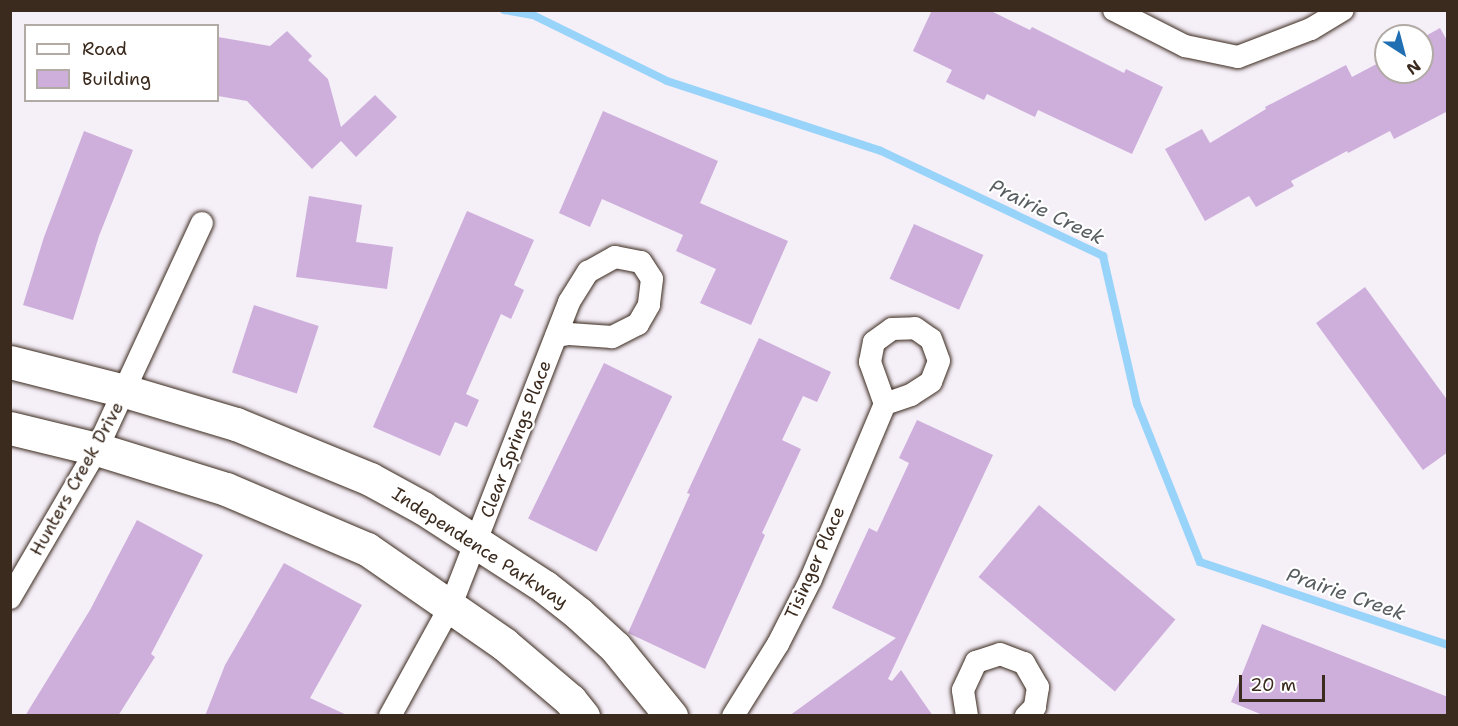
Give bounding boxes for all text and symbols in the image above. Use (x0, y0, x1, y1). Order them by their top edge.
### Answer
legend (24, 24, 219, 102)
north arrow (1374, 24, 1434, 84)
text: Road (82, 37, 127, 61)
text: N (1402, 55, 1425, 80)
text: Building (82, 67, 151, 91)
water label: Prairie Creek (986, 174, 1108, 250)
street label: Clear Springs Place (476, 357, 556, 521)
street label: Hunters Creek Drive (26, 398, 128, 560)
street label: Independence Parkway (388, 483, 572, 613)
street label: Tisinger Place (781, 503, 849, 623)
water label: Prairie Creek (1283, 562, 1409, 626)
scale bar (1242, 663, 1328, 701)
text: 20 m (1250, 673, 1296, 697)

